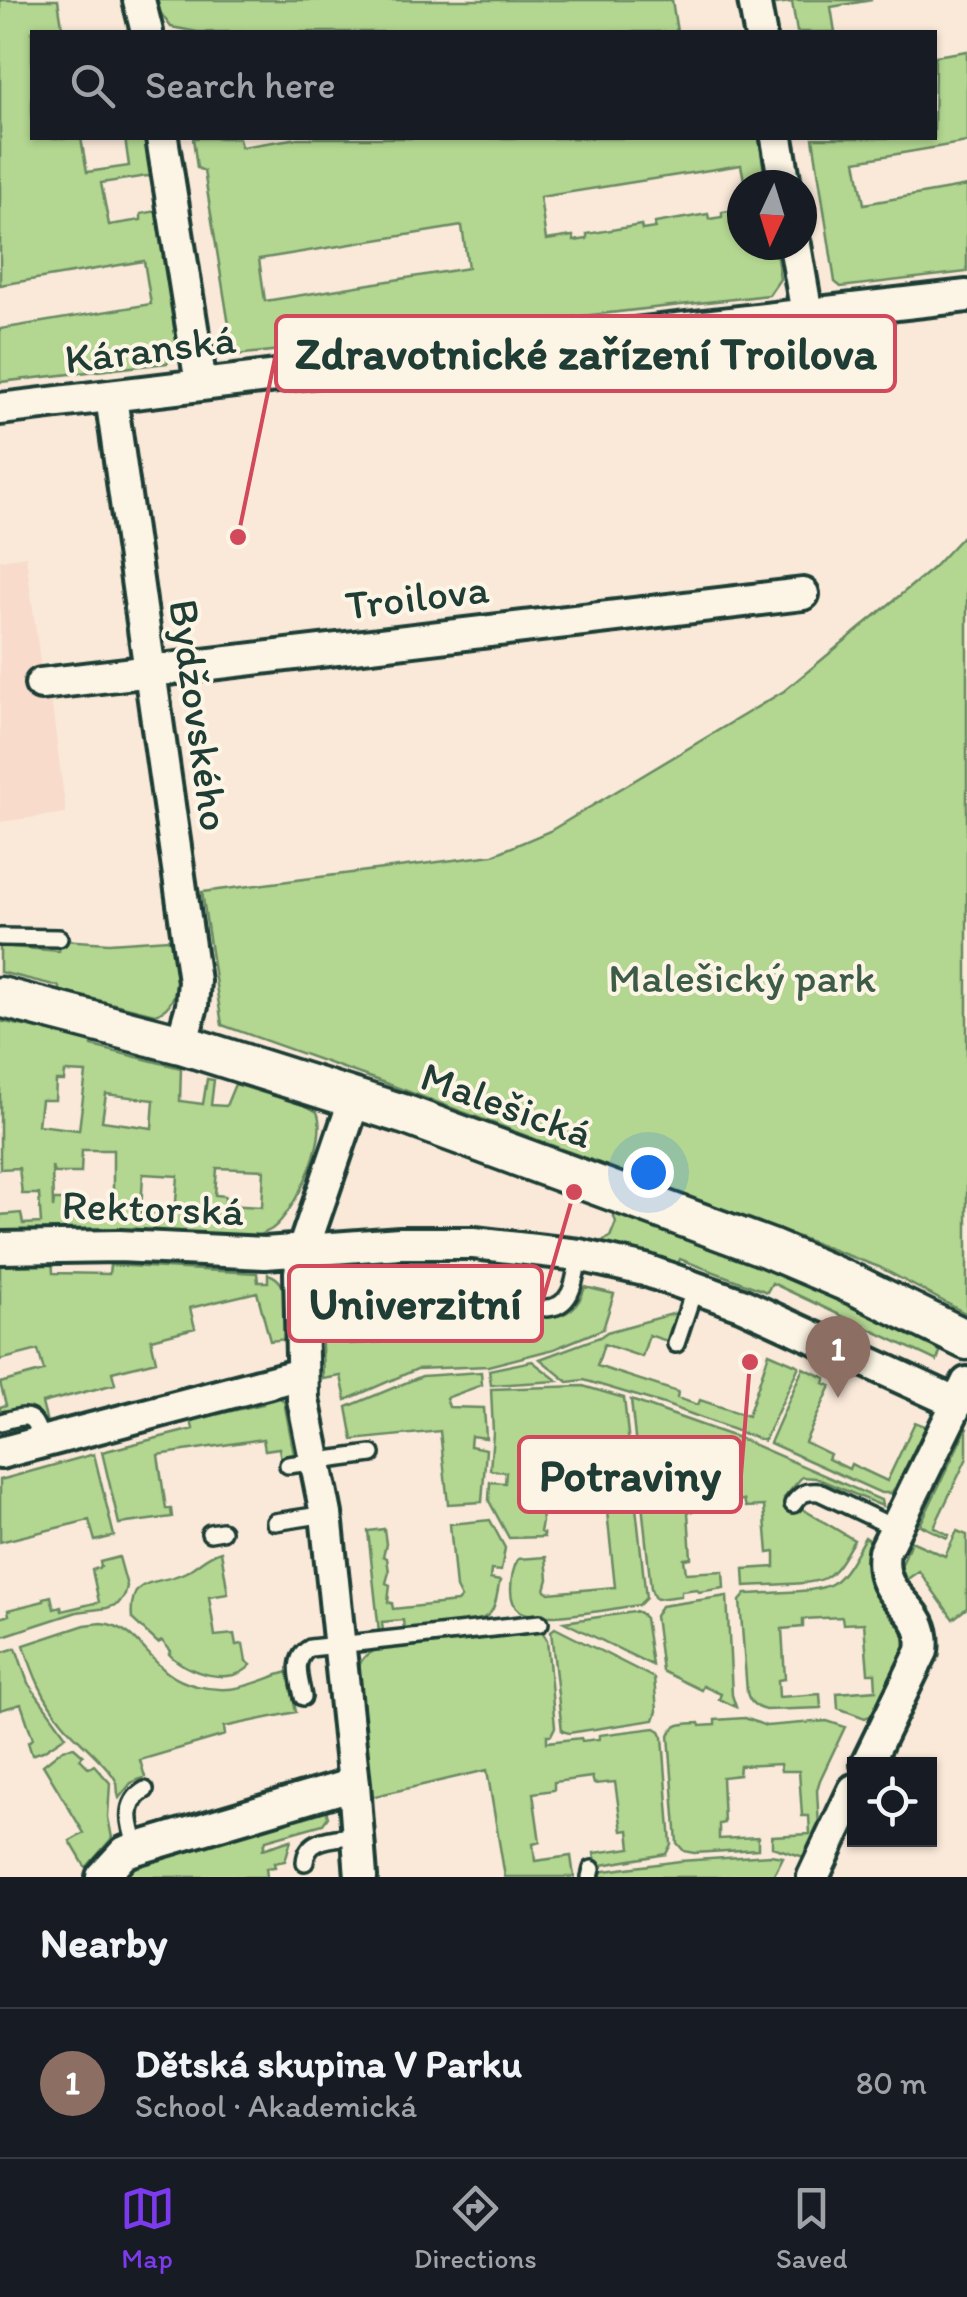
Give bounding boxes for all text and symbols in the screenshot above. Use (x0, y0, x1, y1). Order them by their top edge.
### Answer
search box (30, 30, 937, 140)
icon: search (65, 58, 120, 113)
text: Search here (145, 62, 336, 108)
north arrow (727, 170, 817, 260)
street label: Káranská (62, 313, 239, 384)
callout: Zdravotnické zařízení Troilova (276, 316, 895, 391)
text: Zdravotnické zařízení Troilova (295, 326, 878, 380)
street label: Troilova (342, 562, 492, 631)
street label: Bydžovského (158, 596, 241, 834)
park label: Malešický park (608, 952, 876, 1003)
street label: Malešická (414, 1050, 600, 1159)
your location (623, 1147, 674, 1198)
street label: Rektorská (61, 1179, 245, 1236)
callout: Univerzitní (289, 1266, 542, 1341)
text: Univerzitní (308, 1276, 522, 1330)
pin: 1 (806, 1316, 870, 1398)
callout: Potraviny (519, 1437, 741, 1512)
text: Potraviny (539, 1448, 722, 1502)
map controls (847, 1757, 937, 1847)
button: locate (847, 1757, 937, 1847)
text: Nearby (40, 1917, 167, 1968)
text: Dětská skupina V Parku (135, 2041, 522, 2087)
text: 1 (65, 2064, 80, 2102)
text: 80 m (856, 2064, 927, 2102)
text: School · Akademická (135, 2087, 417, 2125)
tab: Map (120, 2181, 175, 2275)
tab: Directions (414, 2181, 537, 2275)
tab: Saved (776, 2181, 847, 2275)

